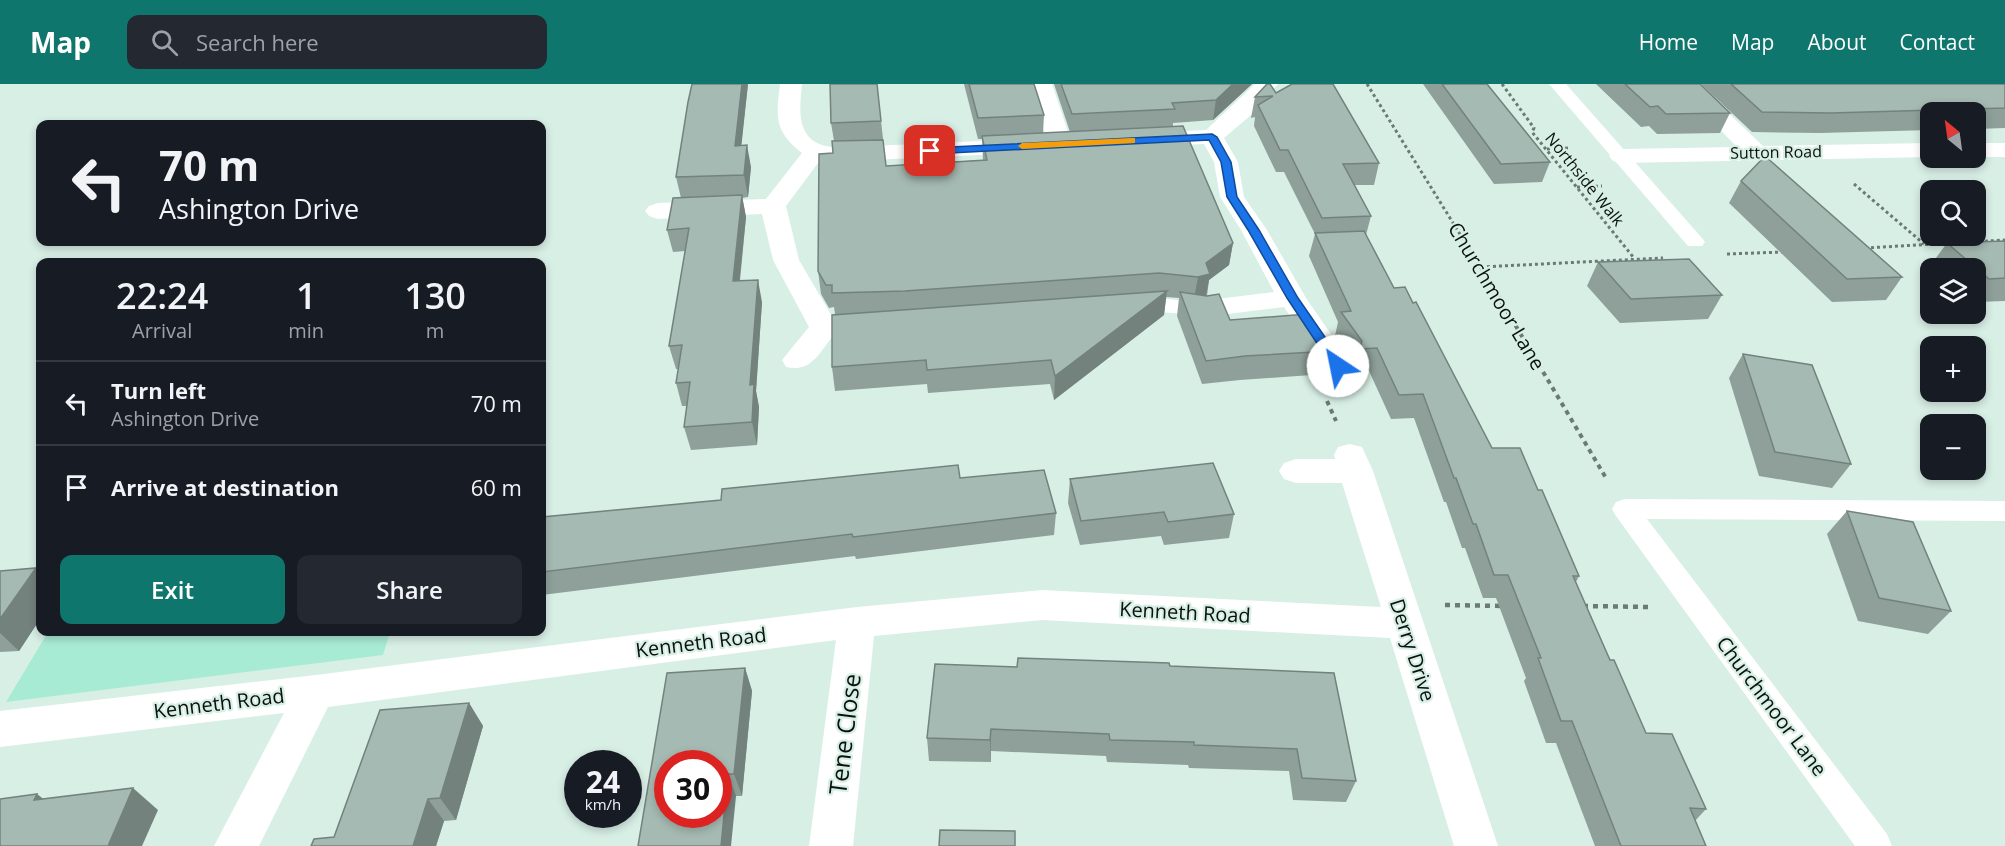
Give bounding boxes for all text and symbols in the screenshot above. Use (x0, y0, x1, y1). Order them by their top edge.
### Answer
search box (127, 15, 547, 69)
text: Map (30, 23, 91, 61)
icon: search (148, 26, 181, 59)
text: Search here (196, 27, 319, 57)
text: Home (1639, 28, 1698, 56)
text: Map (1731, 28, 1774, 56)
text: About (1807, 28, 1867, 56)
text: Contact (1900, 28, 1975, 56)
north arrow (1920, 102, 1986, 168)
map controls (1920, 102, 1986, 480)
pin (904, 125, 955, 176)
street label: Northside Walk (1540, 128, 1630, 231)
icon: arrive (913, 134, 946, 167)
text: 70 m (159, 136, 259, 193)
street label: Sutton Road (1730, 140, 1822, 164)
icon: left (60, 144, 138, 222)
button: search (1920, 180, 1986, 246)
text: Ashington Drive (159, 190, 359, 227)
street label: Churchmoor Lane (1442, 217, 1552, 375)
button: layers (1920, 258, 1986, 324)
text: 22:24 (116, 271, 208, 320)
text: 1 (296, 271, 317, 320)
text: 130 (404, 271, 466, 320)
text: Arrival (132, 317, 192, 344)
text: min (288, 317, 324, 344)
text: m (426, 317, 444, 344)
position arrow (1306, 334, 1370, 398)
button: + (1920, 336, 1986, 402)
text: Turn left (111, 375, 206, 405)
icon: left (60, 387, 93, 420)
text: 70 m (471, 388, 522, 418)
text: Ashington Drive (111, 405, 259, 432)
button: − (1920, 414, 1986, 480)
icon: arrive (60, 471, 93, 504)
text: Arrive at destination (111, 472, 339, 502)
text: 60 m (471, 472, 522, 502)
button: Exit (60, 555, 285, 624)
button: Share (297, 555, 522, 624)
street label: Kenneth Road (1119, 595, 1251, 629)
street label: Derry Drive (1384, 595, 1442, 705)
street label: Kenneth Road (634, 621, 768, 663)
street label: Churchmoor Lane (1711, 631, 1833, 781)
street label: Tene Close (820, 672, 868, 796)
street label: Kenneth Road (152, 682, 286, 724)
speed limit sign: 30 (654, 750, 732, 828)
text: 24 (586, 761, 620, 802)
text: km/h (585, 794, 621, 814)

